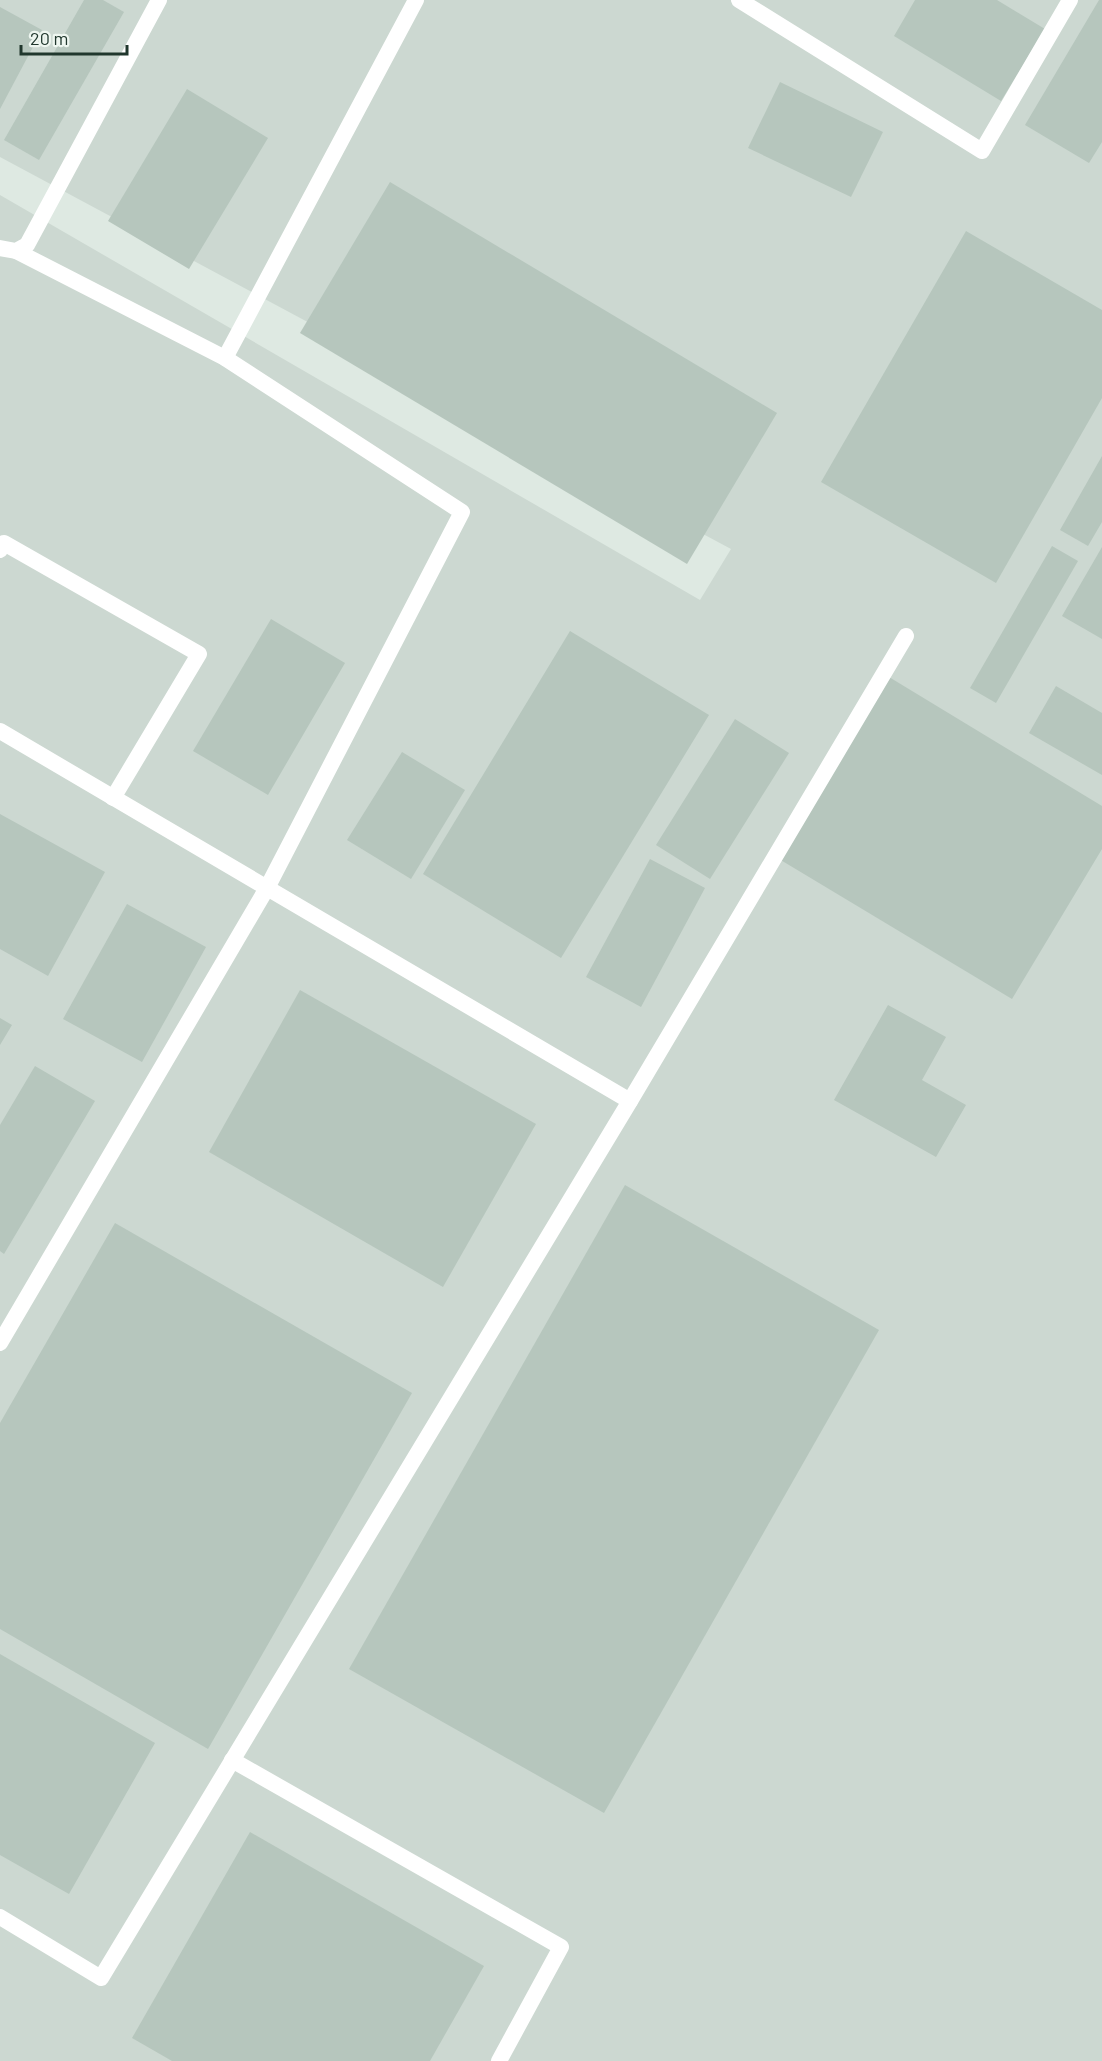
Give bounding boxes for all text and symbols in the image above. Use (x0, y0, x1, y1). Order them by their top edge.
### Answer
scale bar (21, 18, 128, 56)
text: 20 m (30, 27, 68, 49)

